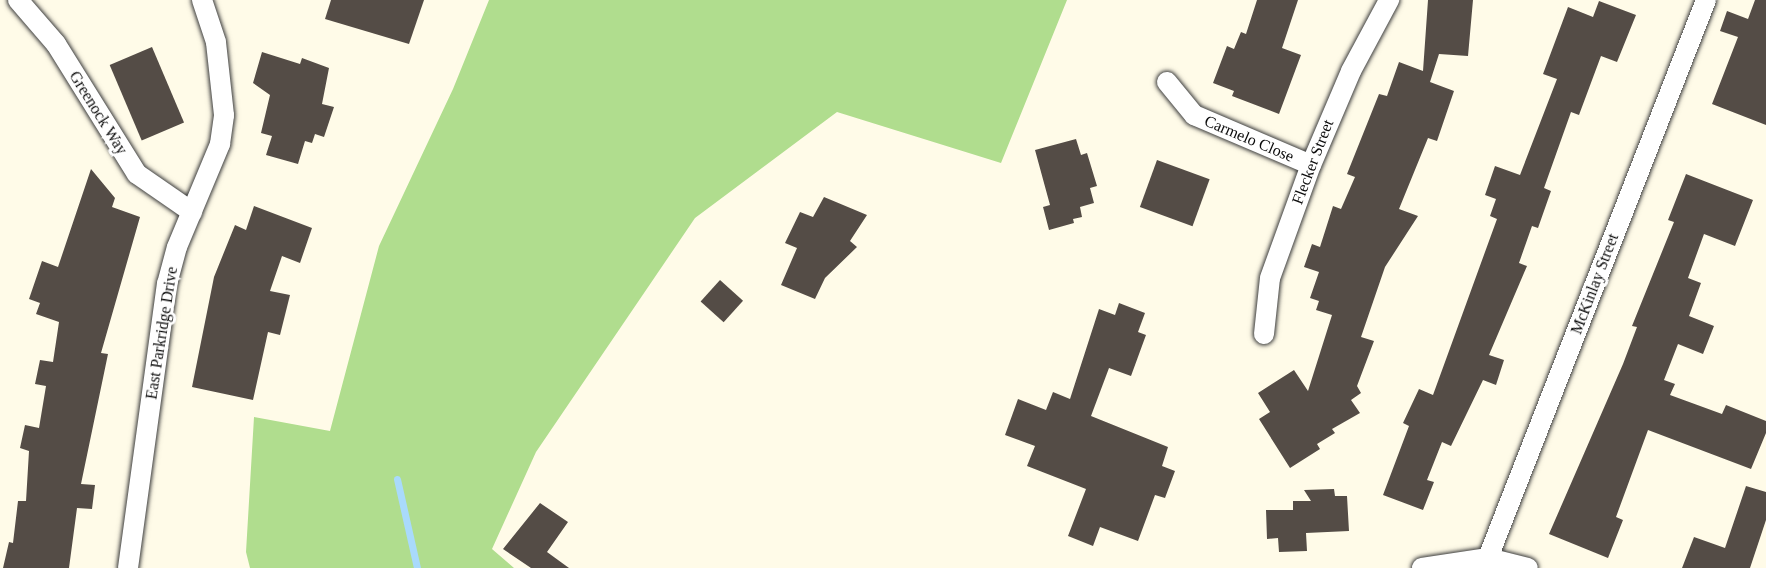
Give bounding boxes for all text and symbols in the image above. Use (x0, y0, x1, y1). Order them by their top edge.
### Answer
street label: Greenock Way (65, 68, 131, 158)
street label: Carmelo Close (1201, 111, 1297, 167)
street label: Flecker Street (1288, 117, 1338, 207)
street label: McKinlay Street (1567, 231, 1623, 337)
street label: East Parkridge Drive (142, 265, 182, 401)

